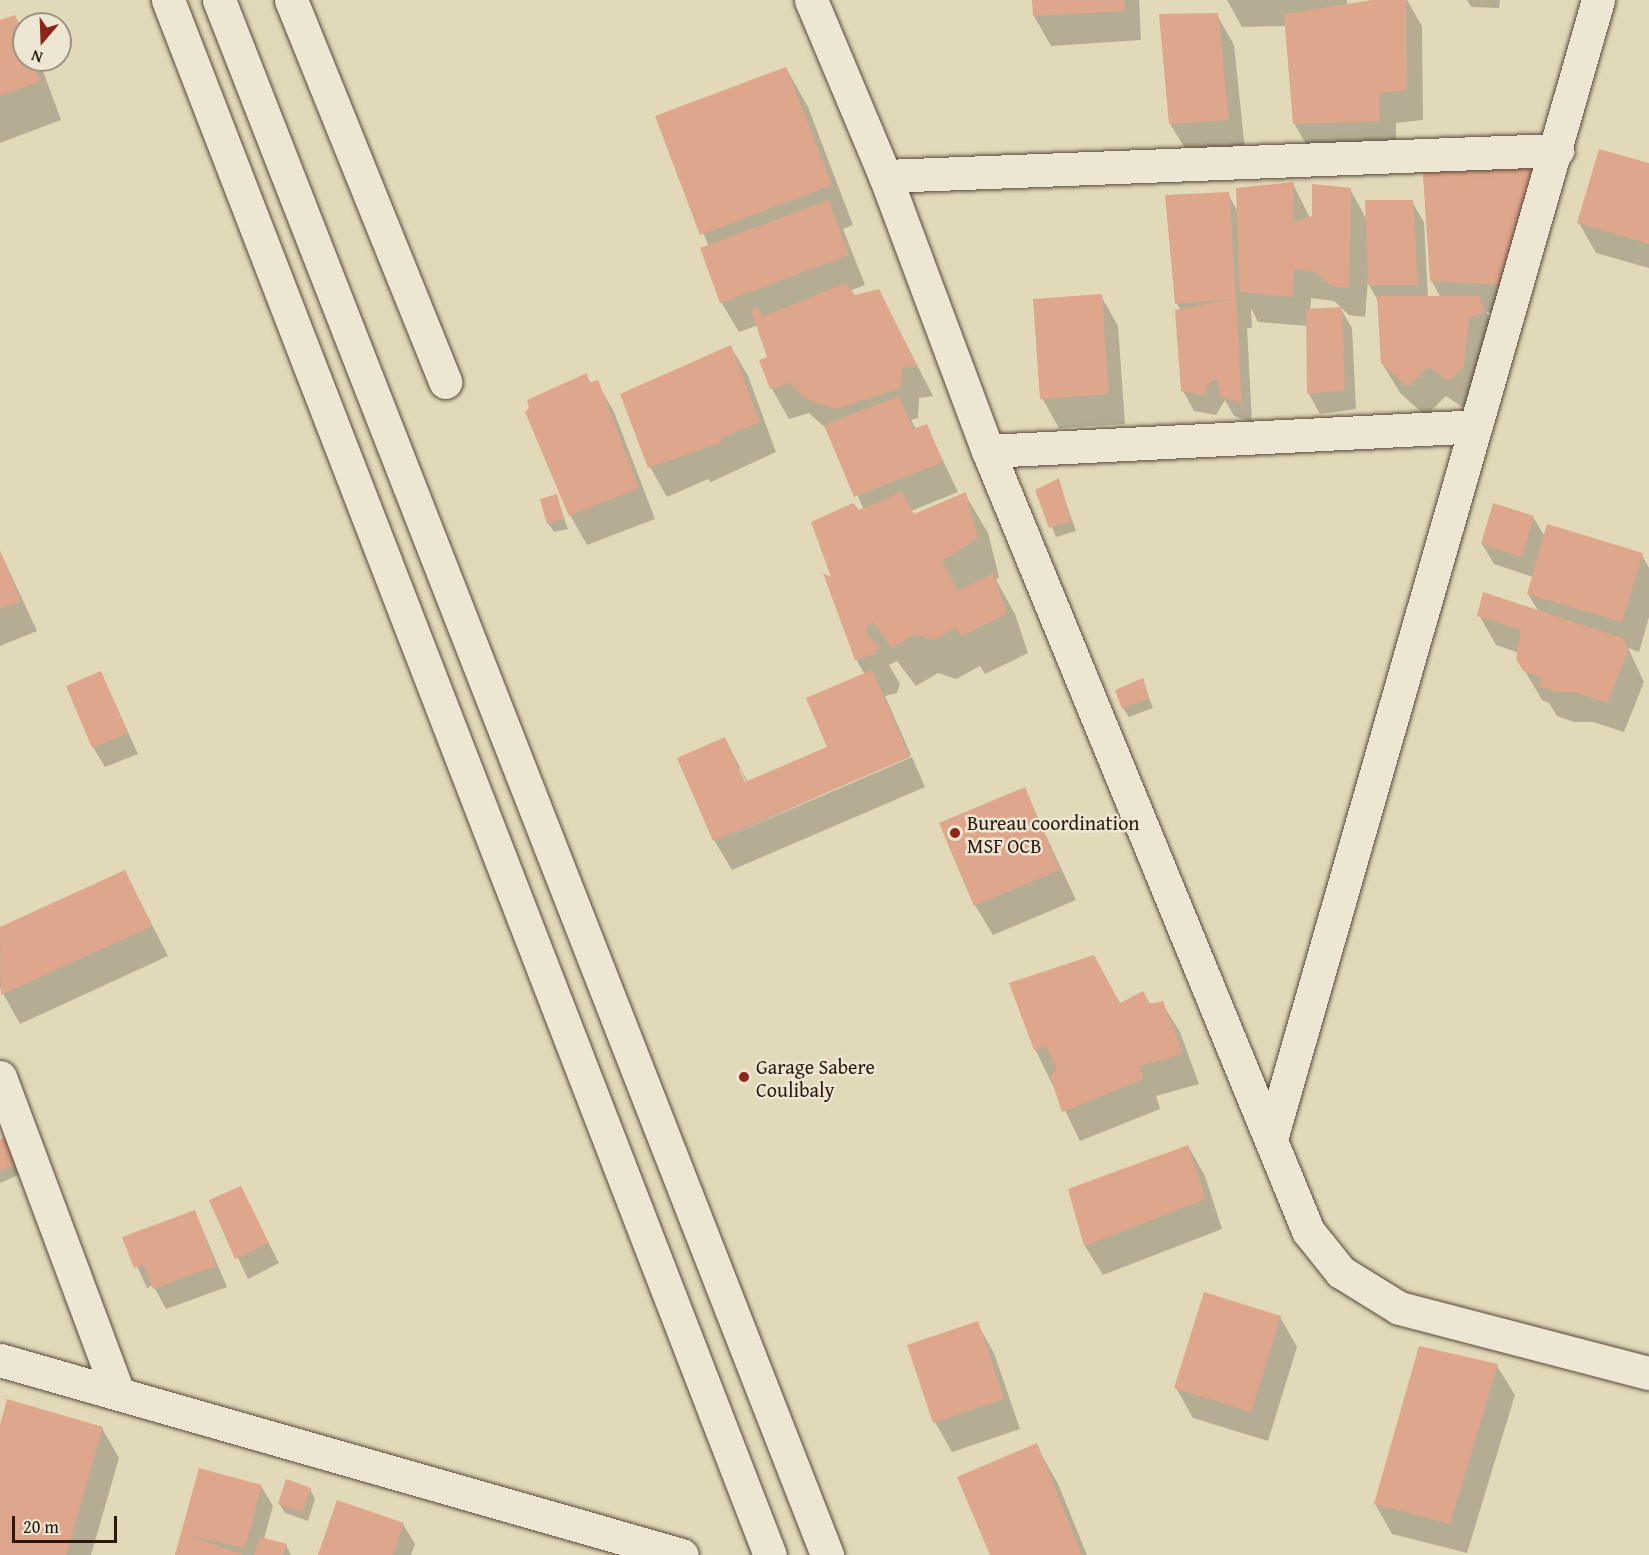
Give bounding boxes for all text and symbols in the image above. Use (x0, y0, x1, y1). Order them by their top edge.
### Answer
north arrow (12, 12, 72, 72)
text: N (28, 44, 46, 70)
place label: Bureau coordination MSF OCB (967, 810, 1140, 857)
marker: Bureau coordination MSF OCB (948, 826, 962, 840)
place label: Garage Sabere Coulibaly (756, 1054, 875, 1101)
marker: Garage Sabere Coulibaly (737, 1070, 751, 1084)
scale bar (15, 1504, 120, 1542)
text: 20 m (23, 1513, 59, 1540)

